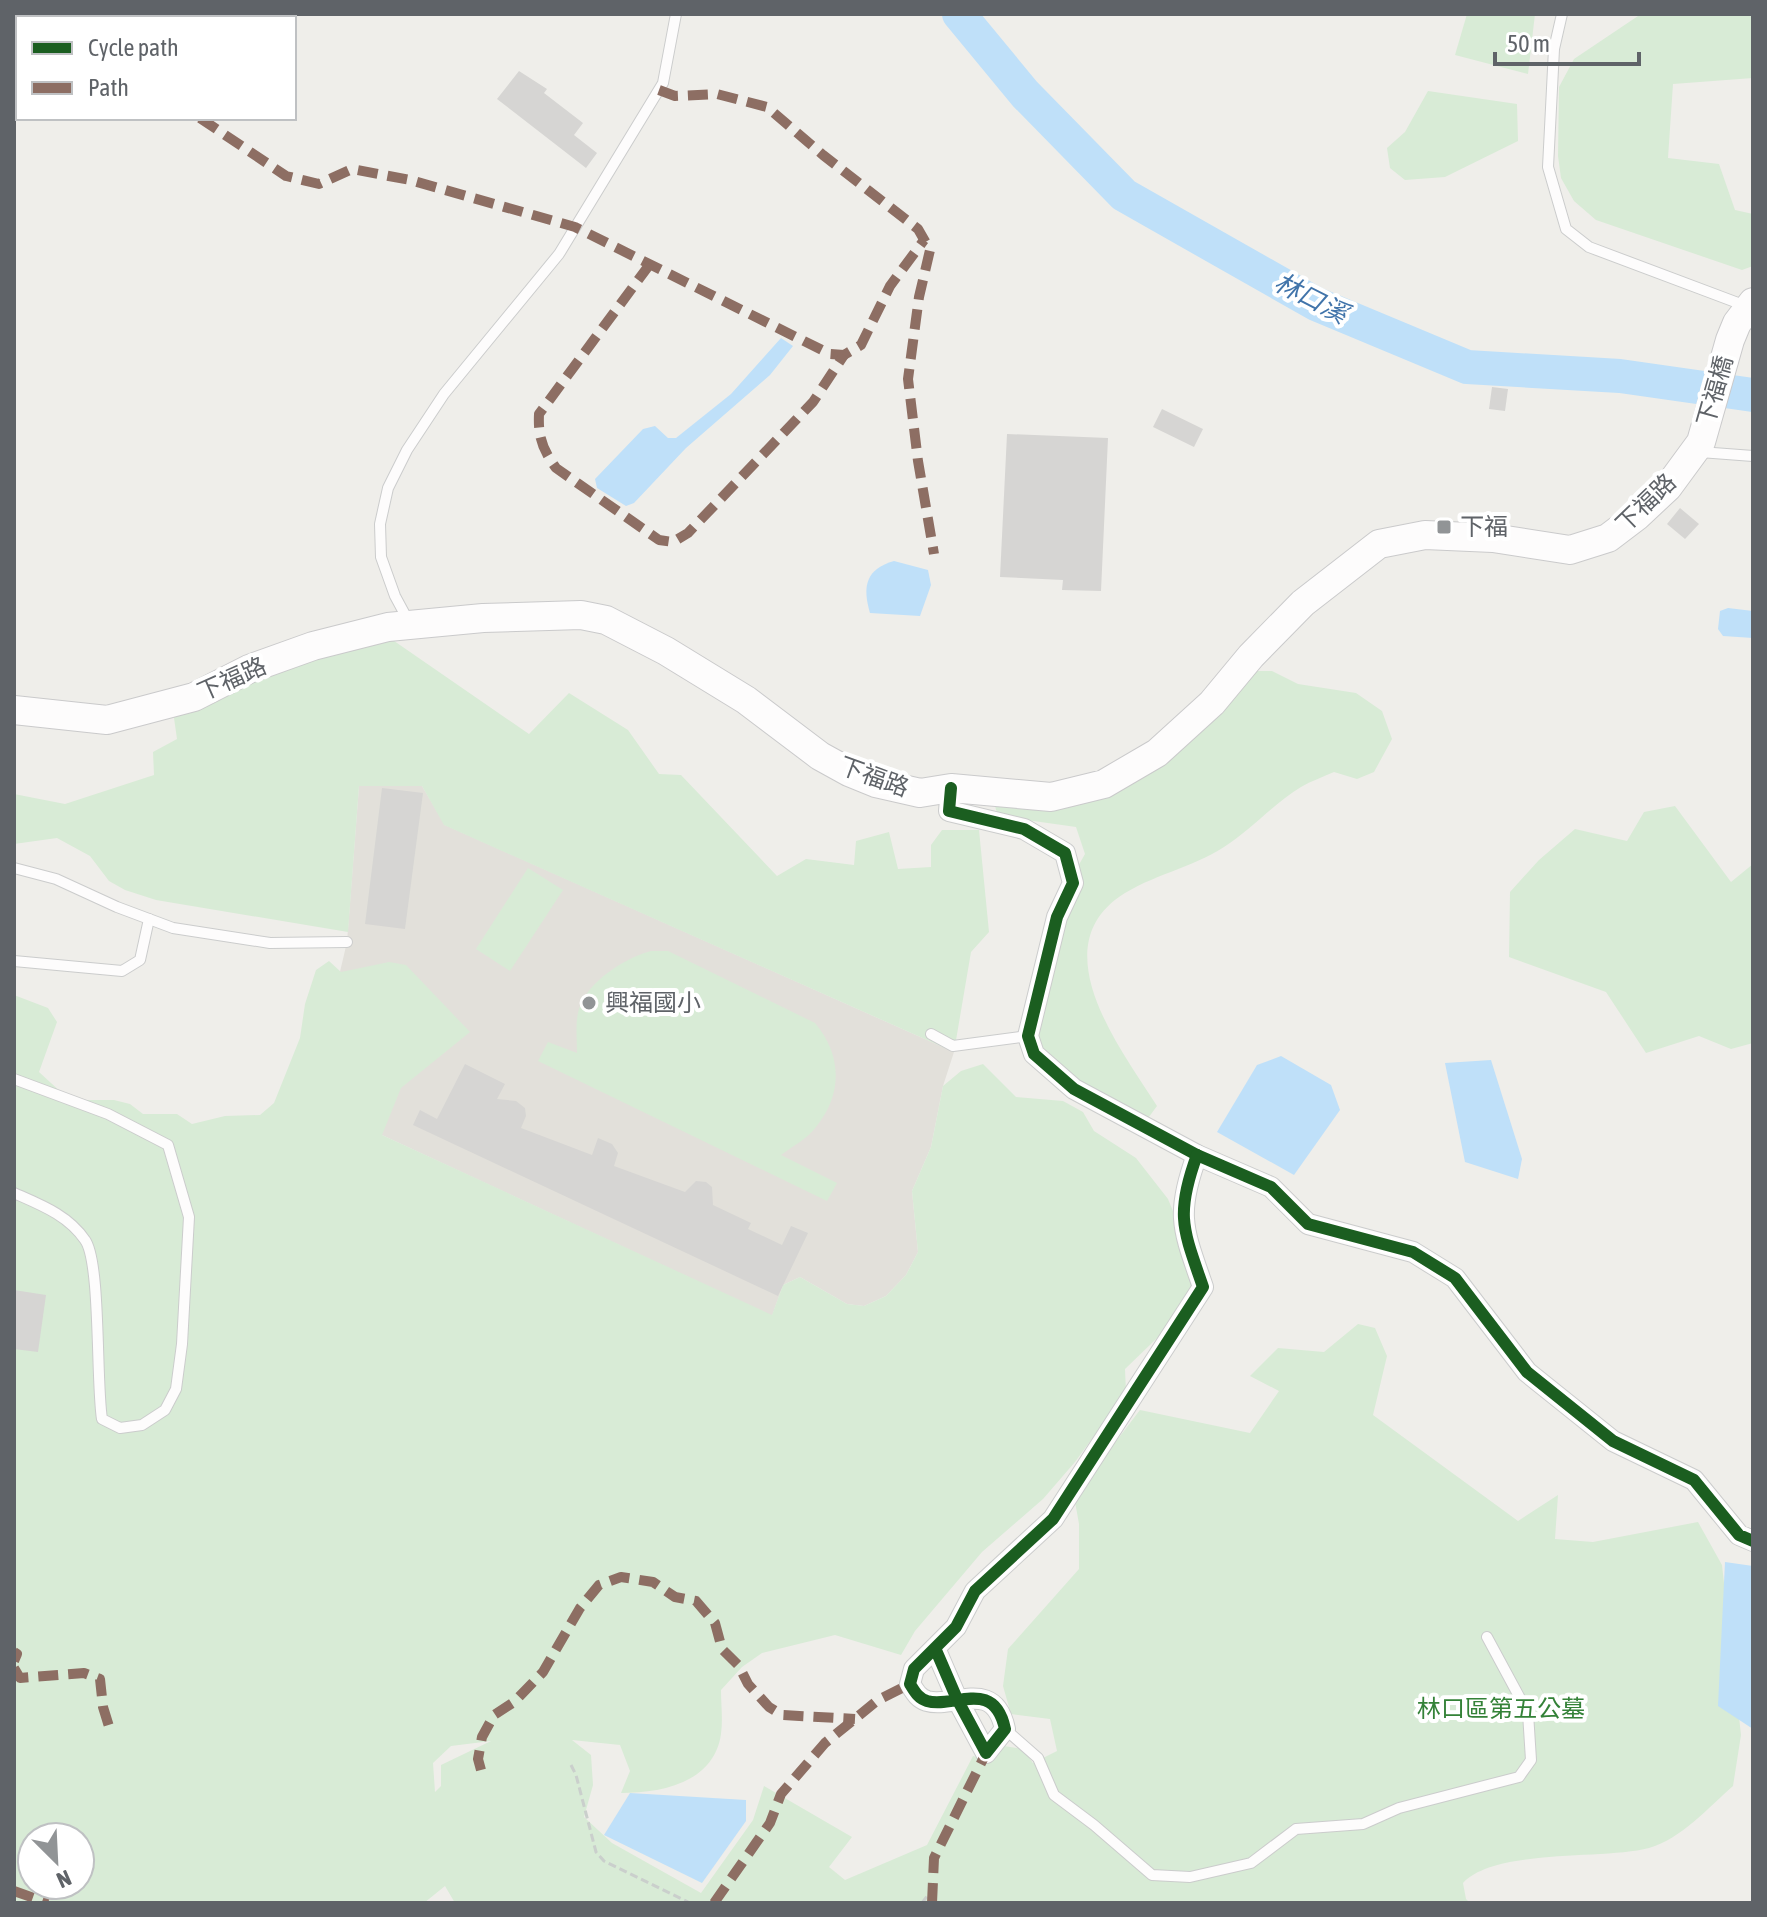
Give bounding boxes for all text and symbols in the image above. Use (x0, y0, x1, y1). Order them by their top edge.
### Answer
legend (16, 16, 296, 120)
scale bar (1495, 16, 1639, 66)
text: 50 m (1507, 30, 1550, 57)
text: Cycle path (88, 34, 179, 61)
text: Path (88, 74, 129, 101)
water label: 林口溪 (1269, 267, 1356, 331)
street label: 下福橋 (1692, 353, 1737, 429)
street label: 下福路 (1610, 468, 1681, 537)
place label: 下福 (1460, 513, 1508, 540)
marker: 下福 (1435, 518, 1453, 536)
street label: 下福路 (193, 652, 270, 706)
street label: 下福路 (836, 752, 913, 802)
place label: 興福國小 (605, 989, 701, 1016)
marker: 興福國小 (580, 994, 598, 1012)
park label: 林口區第五公墓 (1417, 1695, 1585, 1722)
north arrow (16, 1821, 96, 1901)
text: N (53, 1865, 75, 1894)

